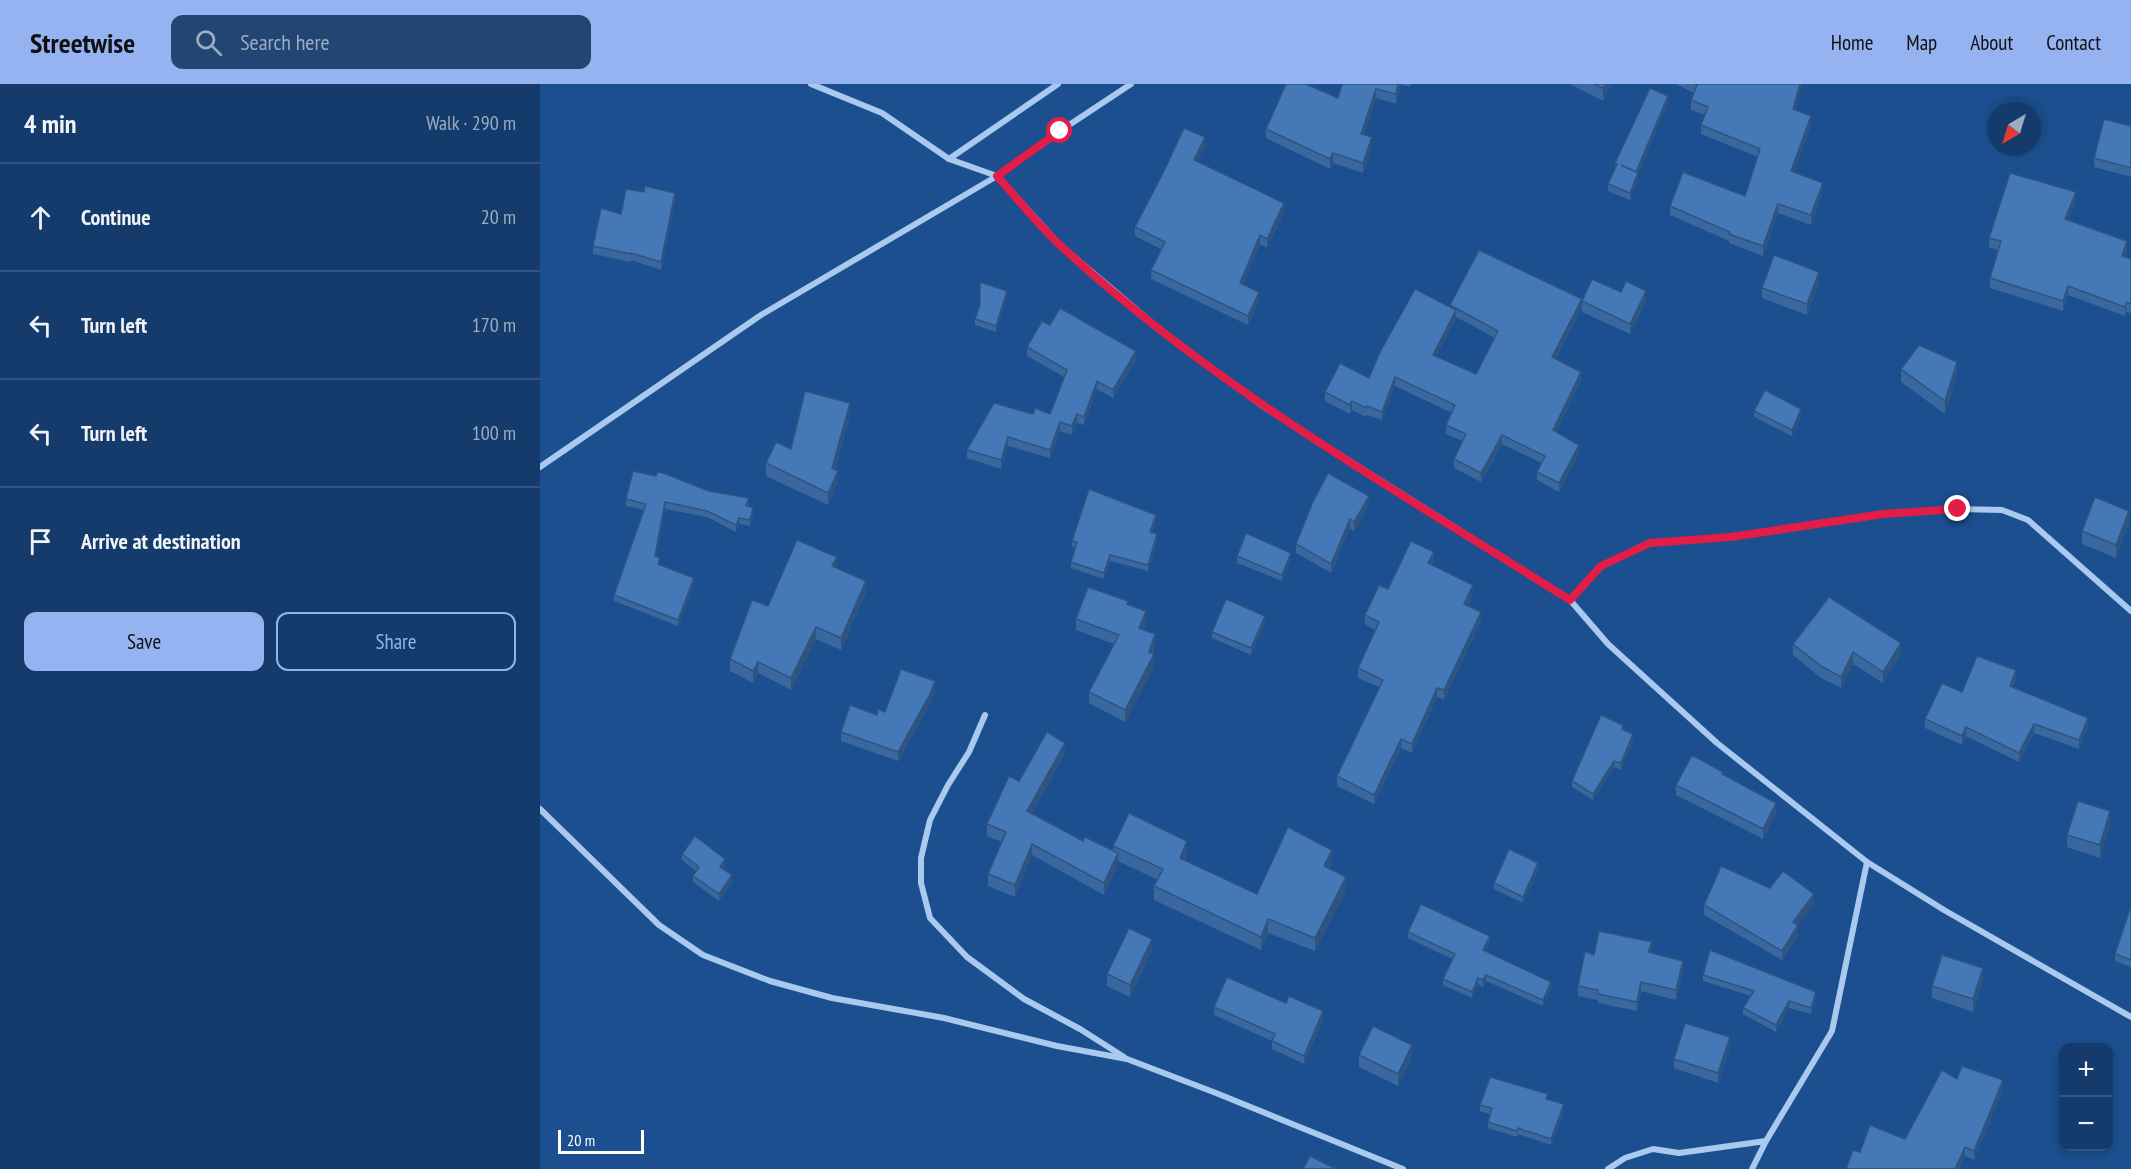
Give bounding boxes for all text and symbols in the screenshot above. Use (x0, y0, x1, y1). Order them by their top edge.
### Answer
search box (171, 15, 591, 69)
text: Streetwise (30, 24, 135, 61)
icon: search (192, 26, 225, 59)
text: Search here (240, 28, 330, 56)
text: Home (1831, 29, 1873, 56)
text: Map (1906, 29, 1937, 56)
text: About (1970, 29, 2013, 56)
text: Contact (2046, 29, 2101, 56)
north arrow (1987, 102, 2041, 156)
text: 4 min (24, 107, 77, 140)
text: Walk · 290 m (426, 110, 516, 136)
route start (1046, 117, 1072, 143)
icon: ahead (24, 201, 57, 234)
text: Continue (81, 203, 151, 231)
text: 20 m (481, 204, 516, 230)
icon: left (24, 309, 57, 342)
text: Turn left (81, 311, 147, 339)
text: 170 m (472, 312, 516, 338)
icon: left (24, 417, 57, 450)
text: Turn left (81, 419, 147, 447)
text: 100 m (472, 420, 516, 446)
route end (1944, 495, 1970, 521)
icon: arrive (24, 525, 57, 558)
text: Arrive at destination (81, 527, 241, 555)
button: Save (24, 612, 264, 671)
button: Share (276, 612, 516, 671)
map controls (2059, 1043, 2113, 1151)
button: + (2059, 1043, 2113, 1097)
button: − (2059, 1097, 2113, 1151)
scale bar (558, 1127, 644, 1154)
text: 20 m (567, 1130, 595, 1150)

